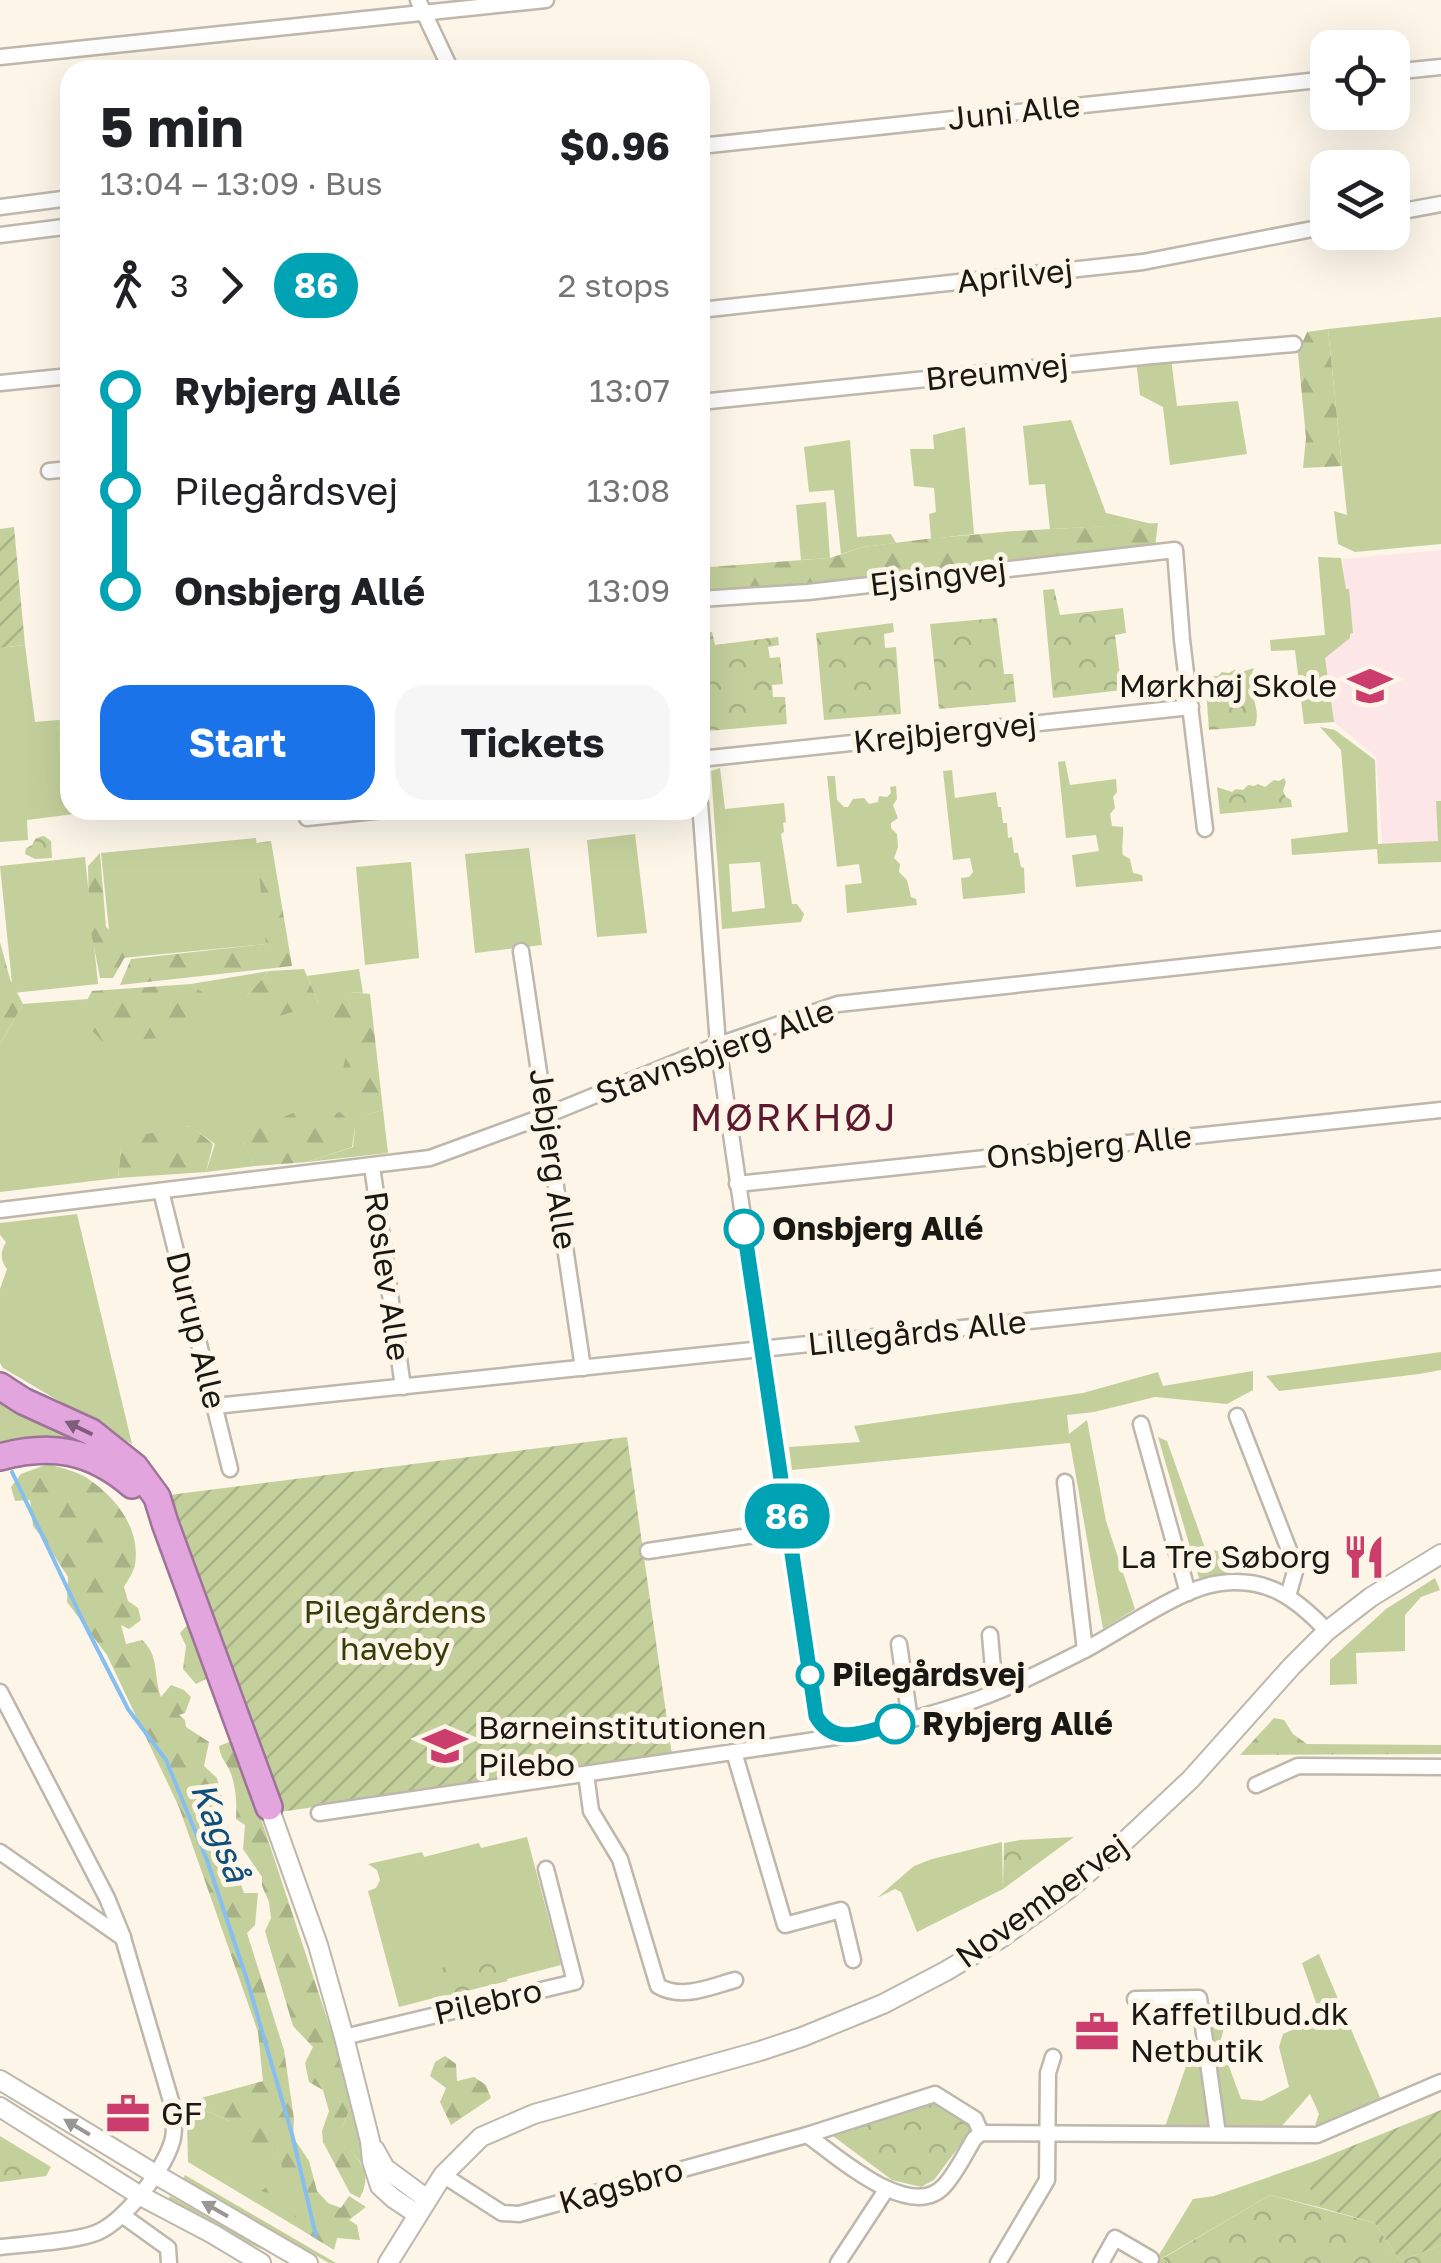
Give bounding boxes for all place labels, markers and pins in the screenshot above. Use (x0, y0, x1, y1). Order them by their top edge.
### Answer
school or university icon: Mørkhøj Skole (1346, 662, 1394, 710)
place label: Mørkhøj Skole (1119, 666, 1337, 704)
place label: Onsbjerg Allé (772, 1209, 983, 1247)
marker: Onsbjerg Allé (725, 1210, 763, 1248)
restaurant icon: La Tre Søborg (1340, 1533, 1388, 1581)
place label: La Tre Søborg (1120, 1537, 1331, 1575)
place label: Pilegårdsvej (832, 1655, 1025, 1693)
marker: Pilegårdsvej (797, 1662, 823, 1688)
place label: Rybjerg Allé (922, 1704, 1113, 1742)
marker: Rybjerg Allé (876, 1705, 914, 1743)
place label: Børneinstitutionen Pilebo (478, 1708, 767, 1783)
school or university icon: Børneinstitutionen Pilebo (421, 1722, 469, 1770)
place label: Kaffetilbud.dk Netbutik (1130, 1994, 1349, 2069)
office icon: Kaffetilbud.dk Netbutik (1073, 2008, 1121, 2056)
office icon: GF (104, 2090, 152, 2138)
place label: GF (161, 2094, 203, 2132)

